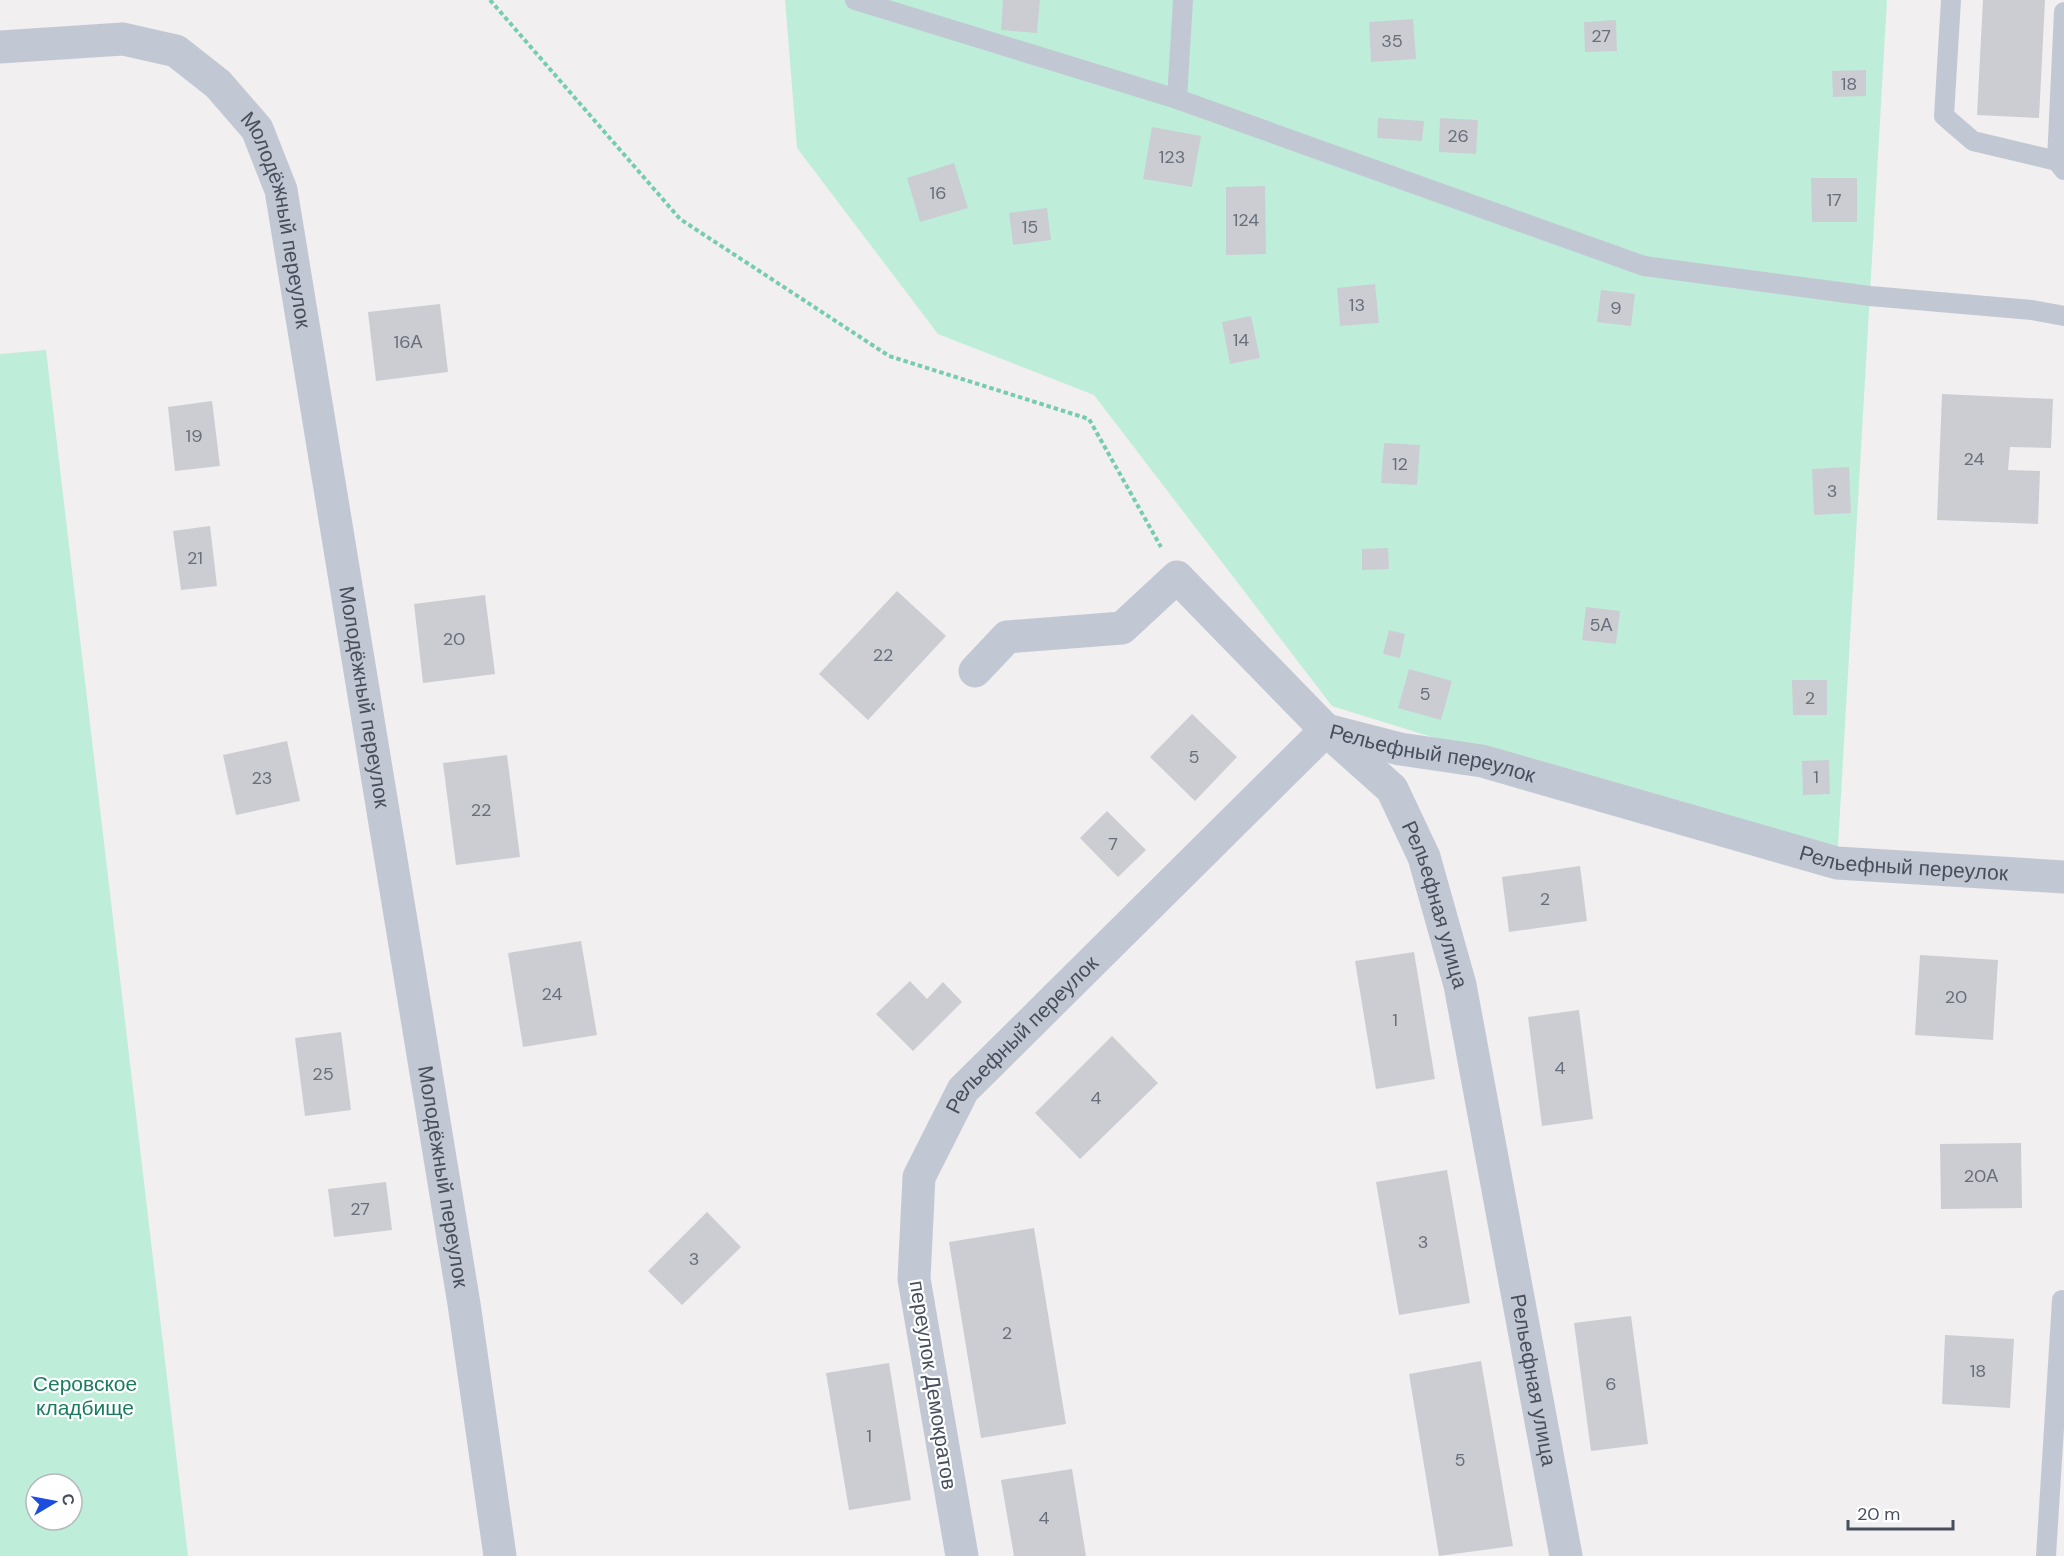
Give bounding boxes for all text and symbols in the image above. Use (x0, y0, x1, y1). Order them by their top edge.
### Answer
house number: 27 (1591, 24, 1611, 48)
house number: 35 (1381, 29, 1403, 53)
house number: 18 (1841, 72, 1857, 96)
street label: Молодёжный переулок (234, 106, 318, 331)
house number: 26 (1447, 124, 1469, 148)
house number: 123 (1159, 145, 1185, 169)
house number: 16 (930, 181, 946, 205)
house number: 17 (1826, 188, 1842, 212)
house number: 124 (1233, 208, 1259, 232)
house number: 15 (1022, 215, 1038, 239)
house number: 13 (1349, 293, 1365, 317)
house number: 9 (1610, 296, 1622, 320)
house number: 14 (1233, 328, 1249, 352)
house number: 16А (394, 330, 422, 354)
house number: 19 (186, 424, 202, 448)
house number: 24 (1964, 447, 1985, 471)
house number: 12 (1392, 452, 1408, 476)
house number: 3 (1827, 479, 1837, 503)
house number: 21 (187, 546, 203, 570)
street label: Молодёжный переулок (332, 584, 396, 811)
house number: 5А (1590, 613, 1613, 637)
house number: 20 (443, 627, 465, 651)
house number: 22 (873, 643, 893, 667)
house number: 5 (1420, 682, 1430, 706)
house number: 2 (1805, 686, 1815, 710)
street label: Рельефный переулок (1326, 717, 1539, 790)
house number: 5 (1189, 745, 1199, 769)
house number: 1 (1813, 765, 1819, 789)
house number: 23 (251, 766, 273, 790)
house number: 22 (471, 798, 491, 822)
street label: Рельефная улица (1395, 816, 1474, 992)
house number: 7 (1108, 832, 1118, 856)
street label: Рельефный переулок (1796, 839, 2010, 888)
house number: 2 (1540, 887, 1550, 911)
street label: Рельефный переулок (939, 949, 1105, 1118)
house number: 24 (542, 982, 563, 1006)
house number: 20 (1945, 985, 1967, 1009)
house number: 1 (1392, 1008, 1398, 1032)
house number: 4 (1555, 1056, 1566, 1080)
house number: 25 (312, 1062, 334, 1086)
street label: Молодёжный переулок (411, 1064, 475, 1290)
house number: 4 (1091, 1086, 1102, 1110)
house number: 20А (1964, 1164, 1998, 1188)
house number: 27 (350, 1197, 370, 1221)
house number: 3 (1418, 1230, 1428, 1254)
house number: 3 (689, 1247, 699, 1271)
street label: переулок Демократов (903, 1278, 963, 1492)
street label: Рельефная улица (1504, 1292, 1563, 1469)
house number: 2 (1002, 1321, 1012, 1345)
house number: 18 (1970, 1359, 1986, 1383)
park label: Серовское кладбище (33, 1370, 137, 1422)
house number: 6 (1605, 1372, 1617, 1396)
house number: 1 (866, 1424, 872, 1448)
house number: 5 (1455, 1448, 1465, 1472)
north arrow (24, 1472, 84, 1532)
text: С (57, 1492, 80, 1507)
scale bar (1848, 1493, 1953, 1531)
text: 20 m (1857, 1502, 1900, 1526)
house number: 4 (1039, 1506, 1050, 1530)

